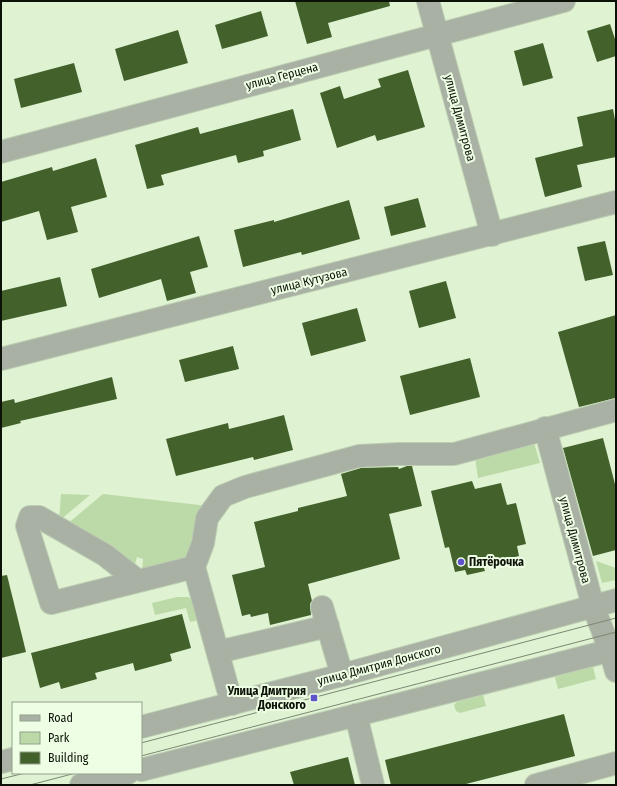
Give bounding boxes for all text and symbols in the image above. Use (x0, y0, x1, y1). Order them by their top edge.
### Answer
street label: улица Герцена (244, 60, 320, 92)
street label: улица Димитрова (442, 73, 478, 163)
street label: улица Кутузова (269, 265, 349, 297)
street label: улица Димитрова (557, 495, 593, 585)
place label: Пятёрочка (469, 555, 524, 569)
marker: Пятёрочка (456, 557, 466, 567)
street label: улица Дмитрия Донского (316, 642, 442, 688)
place label: Улица Дмитрия Донского (227, 684, 307, 712)
marker: Улица Дмитрия Донского (309, 693, 319, 703)
legend (12, 702, 142, 774)
text: Road (48, 711, 73, 725)
text: Park (48, 731, 70, 745)
text: Building (48, 751, 89, 765)

